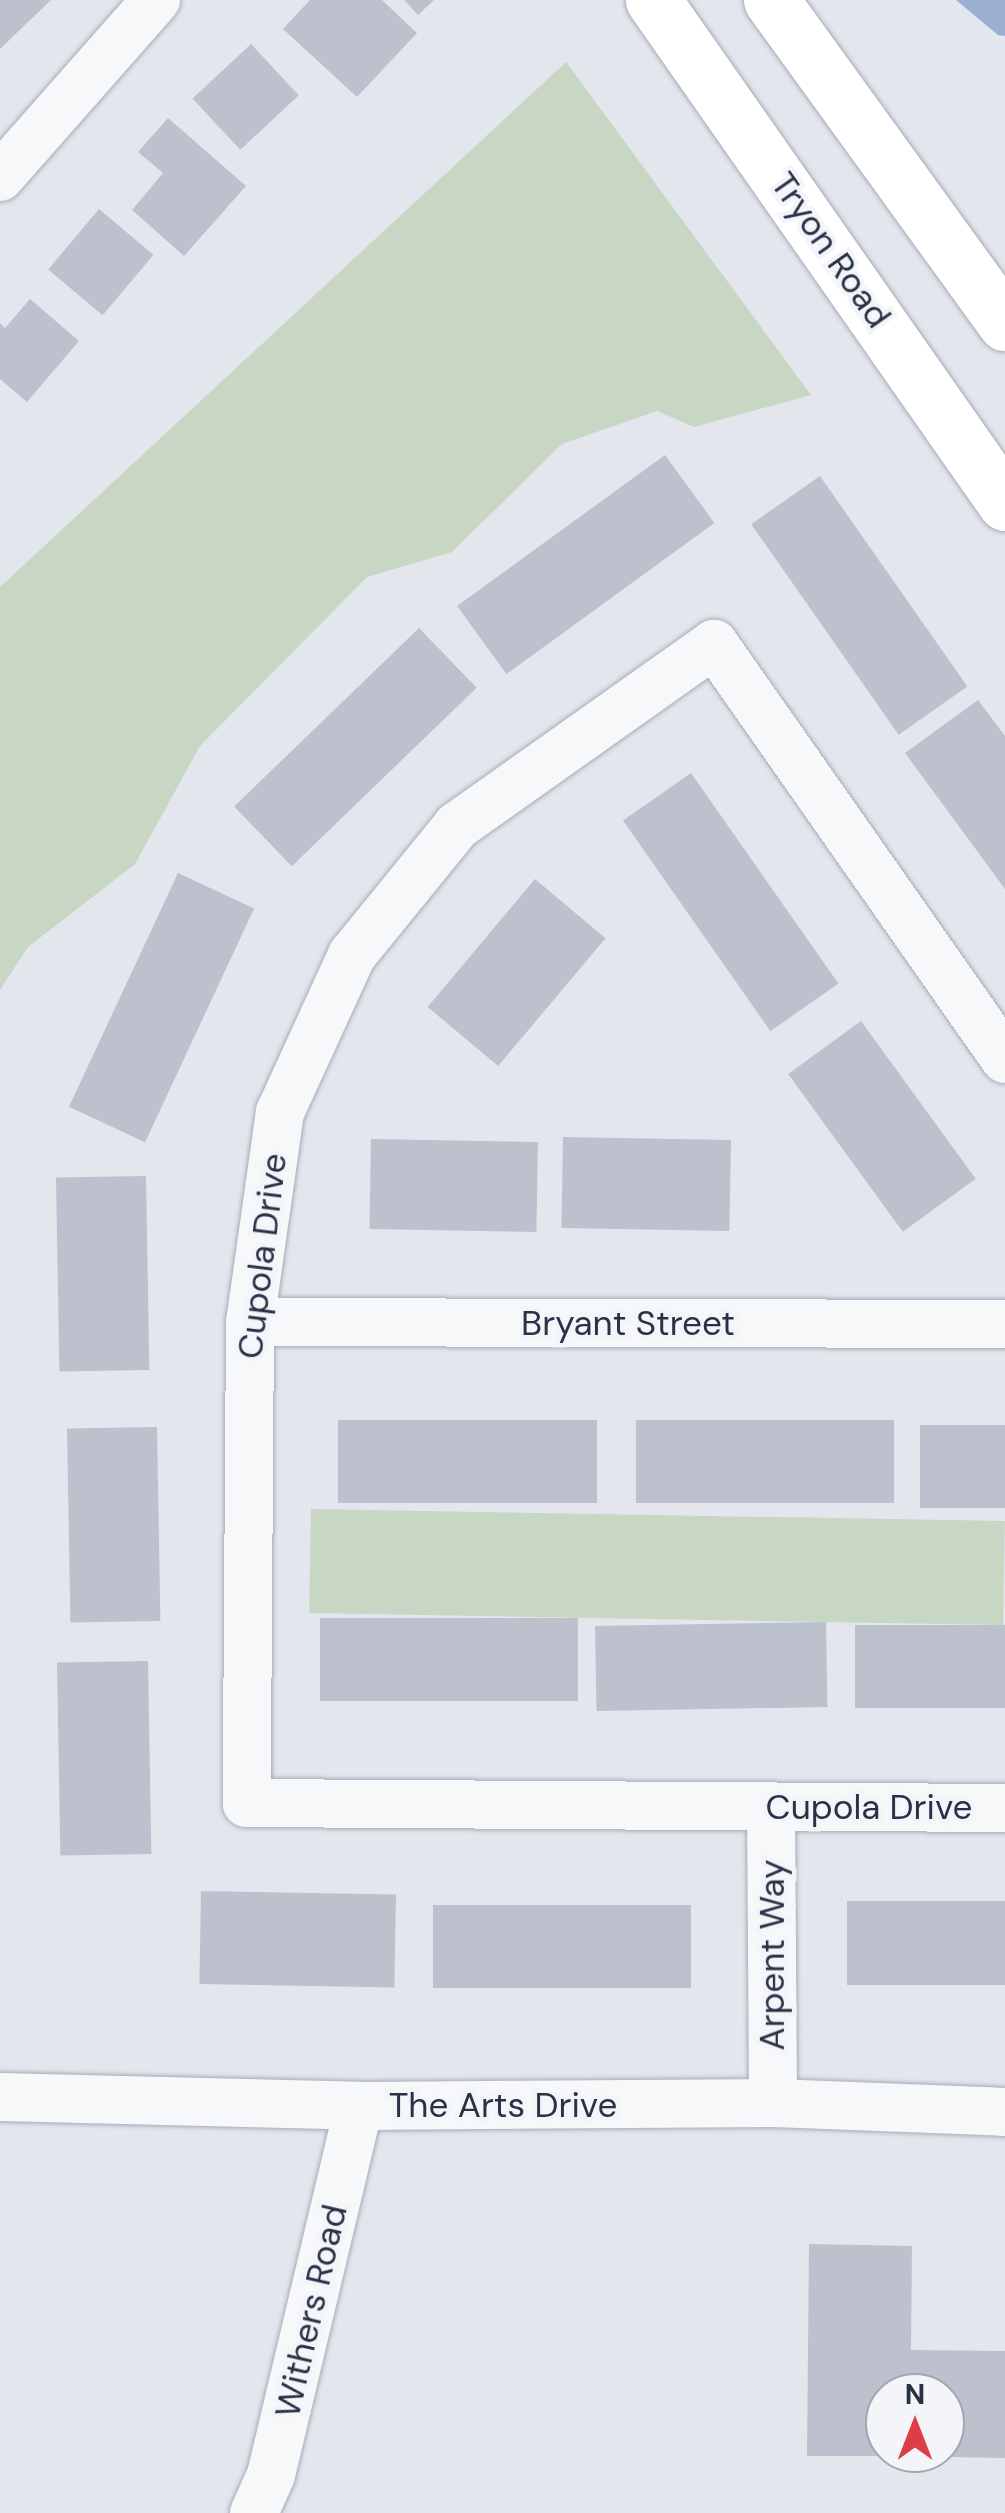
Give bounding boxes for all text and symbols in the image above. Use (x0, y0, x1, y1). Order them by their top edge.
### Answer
street label: Tryon Road (762, 164, 900, 336)
street label: Cupola Drive (229, 1151, 295, 1361)
street label: Bryant Street (521, 1302, 735, 1344)
street label: Cupola Drive (766, 1786, 972, 1828)
street label: Arpent Way (751, 1859, 793, 2051)
street label: The Arts Drive (389, 2084, 617, 2126)
street label: Withers Road (266, 2200, 356, 2422)
north arrow (865, 2373, 965, 2473)
text: N (905, 2376, 925, 2413)

